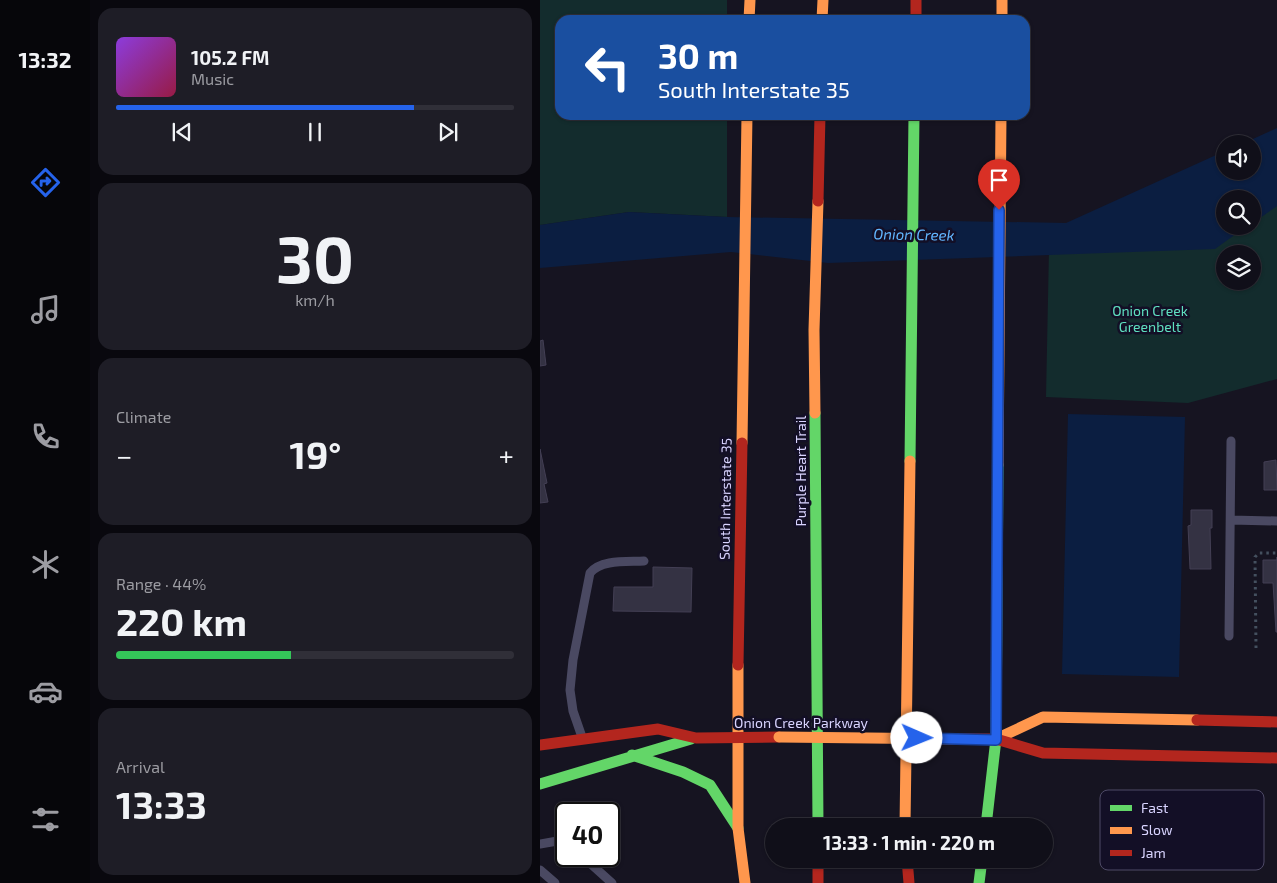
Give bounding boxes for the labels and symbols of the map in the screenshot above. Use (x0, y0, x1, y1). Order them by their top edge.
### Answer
pin (978, 159, 1020, 210)
water label: Onion Creek (873, 224, 955, 244)
park label: Onion Creek Greenbelt (1112, 302, 1188, 335)
street label: Purple Heart Trail (792, 415, 809, 526)
street label: South Interstate 35 (715, 438, 735, 560)
position arrow (890, 711, 942, 763)
street label: Onion Creek Parkway (734, 714, 869, 731)
legend (1100, 790, 1264, 870)
text: Fast (1141, 799, 1168, 816)
speed limit sign: 40 (555, 802, 620, 867)
text: Slow (1141, 821, 1173, 838)
text: Jam (1141, 844, 1166, 861)

